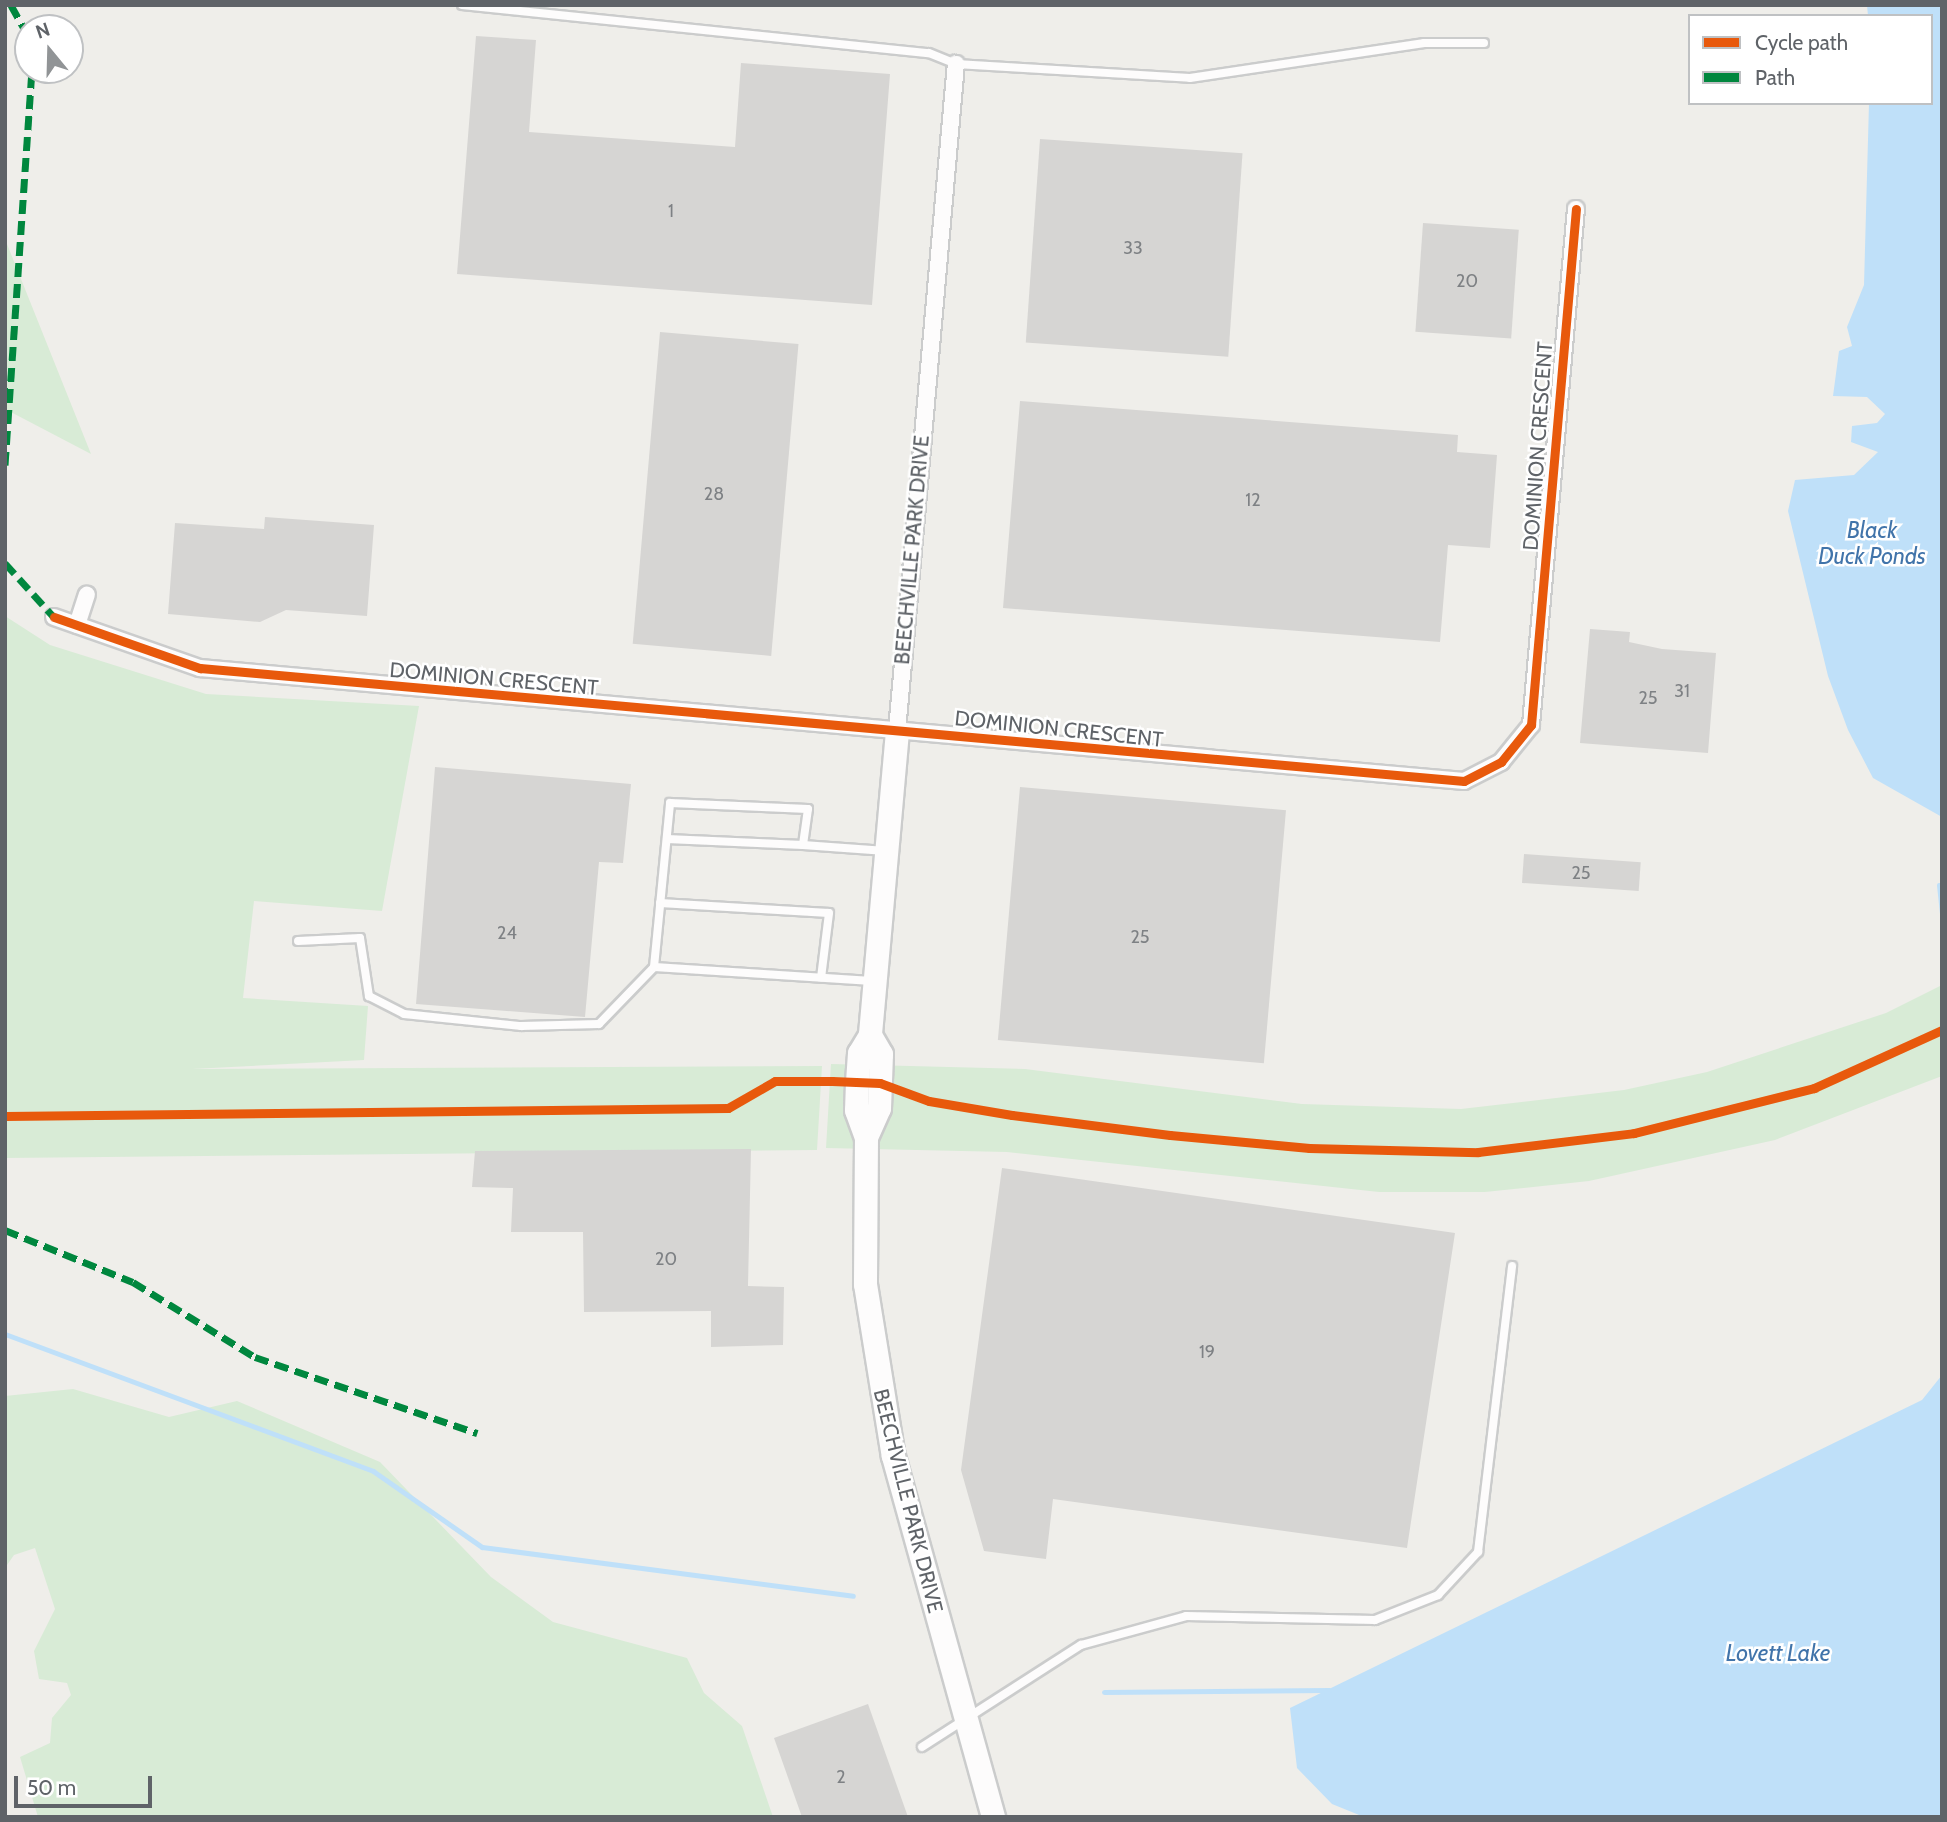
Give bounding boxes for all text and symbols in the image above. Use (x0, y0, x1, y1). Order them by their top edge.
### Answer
north arrow (14, 14, 84, 84)
legend (1688, 14, 1933, 105)
text: N (33, 18, 53, 44)
text: Cycle path (1755, 30, 1848, 55)
text: Path (1755, 65, 1795, 90)
house number: 1 (668, 200, 674, 222)
house number: 33 (1123, 237, 1143, 259)
house number: 20 (1456, 270, 1478, 292)
street label: DOMINION CRESCENT (1518, 341, 1558, 551)
street label: BEECHVILLE PARK DRIVE (889, 434, 935, 666)
house number: 28 (704, 483, 724, 505)
house number: 12 (1245, 489, 1261, 511)
water label: Black Duck Ponds (1818, 516, 1926, 570)
street label: DOMINION CRESCENT (389, 657, 599, 701)
house number: 31 (1674, 680, 1690, 702)
house number: 25 (1638, 687, 1658, 709)
street label: DOMINION CRESCENT (954, 706, 1164, 752)
house number: 25 (1571, 862, 1591, 884)
house number: 24 (497, 922, 517, 944)
house number: 25 (1130, 926, 1150, 948)
house number: 20 (655, 1248, 677, 1270)
house number: 19 (1199, 1341, 1215, 1363)
street label: BEECHVILLE PARK DRIVE (868, 1386, 948, 1616)
water label: Lovett Lake (1726, 1639, 1830, 1667)
scale bar (18, 1762, 156, 1806)
house number: 2 (836, 1766, 846, 1788)
text: 50 m (27, 1775, 76, 1800)

